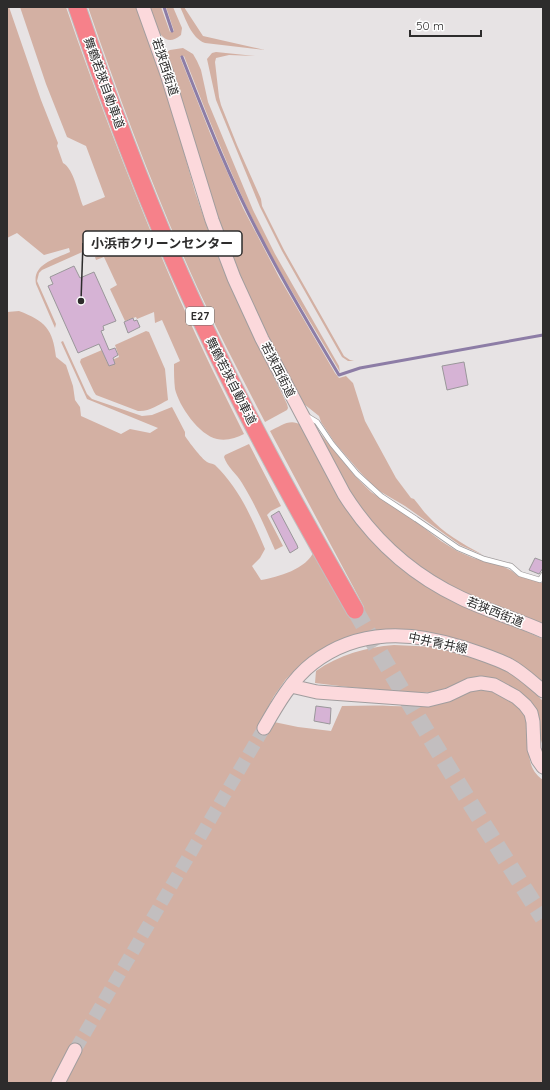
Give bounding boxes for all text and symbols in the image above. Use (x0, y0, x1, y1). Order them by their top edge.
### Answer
scale bar (410, 12, 481, 38)
text: 50 m (416, 18, 444, 33)
street label: 舞鶴若狭自動車道 (81, 35, 128, 131)
street label: 若狭西街道 (149, 36, 182, 98)
callout: 小浜市クリーンセンター (83, 231, 242, 256)
text: 小浜市クリーンセンター (91, 235, 233, 251)
road number: E27 (186, 307, 214, 325)
street label: 舞鶴若狭自動車道 (203, 335, 260, 427)
street label: 若狭西街道 (258, 340, 299, 400)
street label: 若狭西街道 (465, 593, 526, 630)
street label: 中井青井線 (407, 629, 469, 656)

